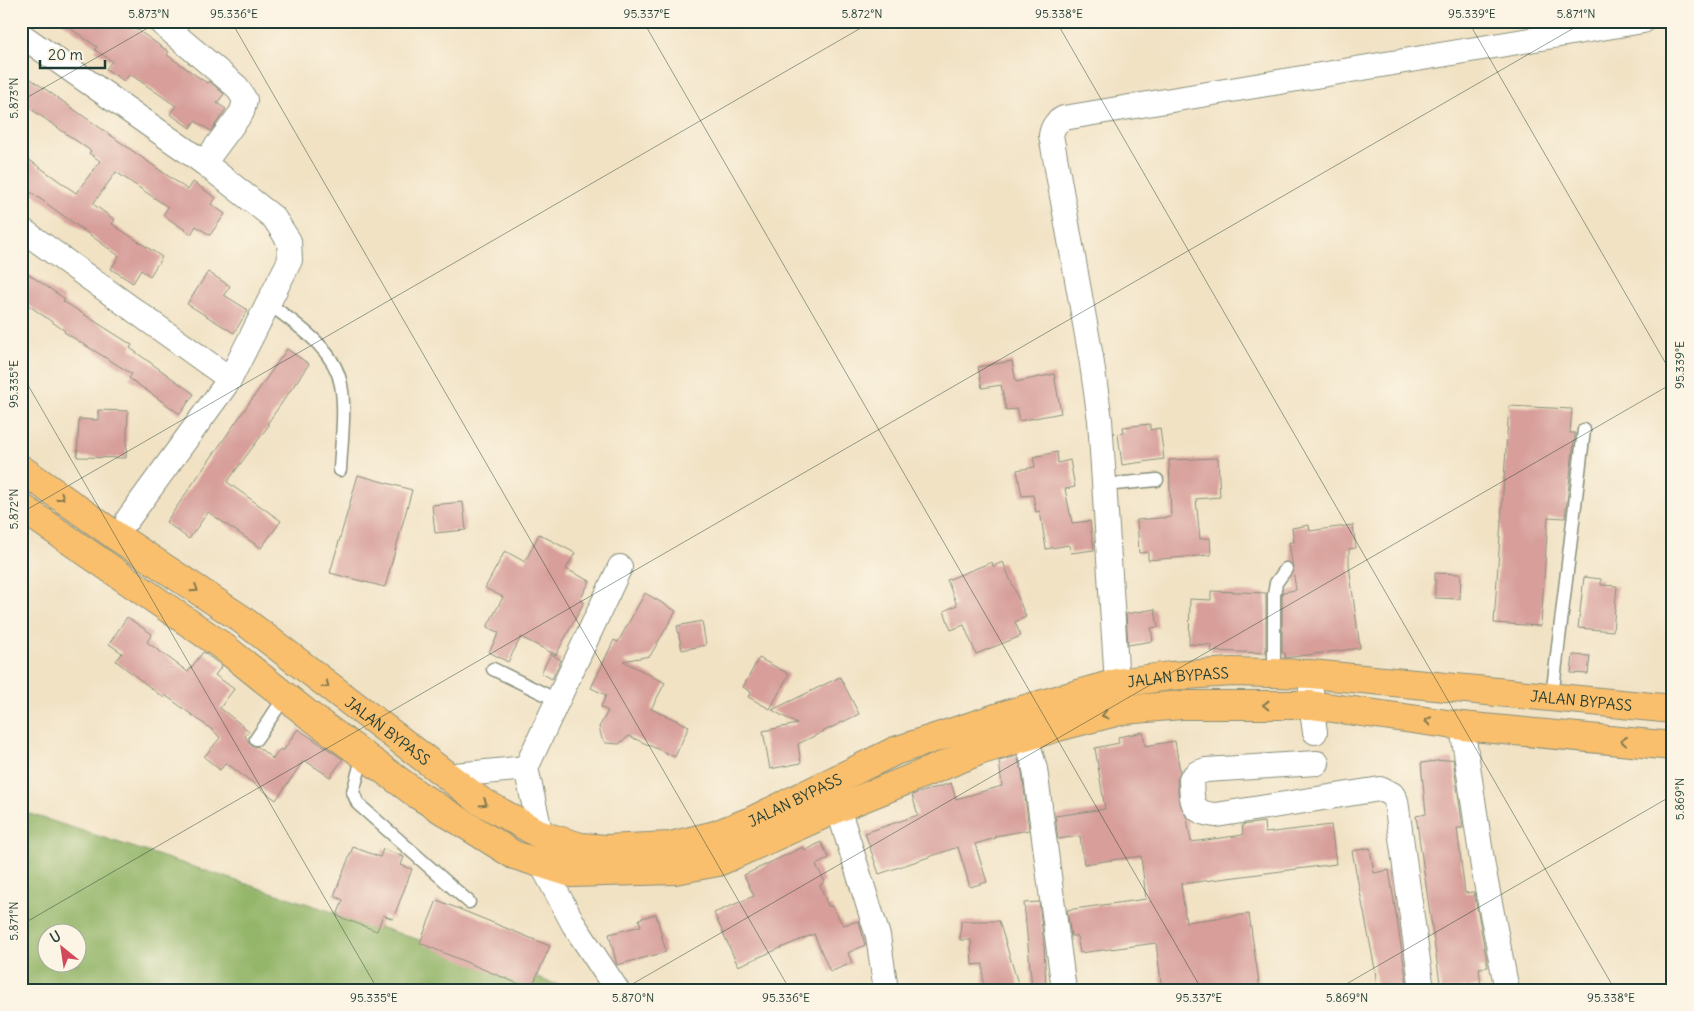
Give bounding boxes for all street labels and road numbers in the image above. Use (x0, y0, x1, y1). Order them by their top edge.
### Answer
street label: JALAN BYPASS (1126, 663, 1229, 691)
street label: JALAN BYPASS (1530, 686, 1633, 715)
street label: JALAN BYPASS (342, 692, 434, 769)
street label: JALAN BYPASS (745, 769, 845, 831)

